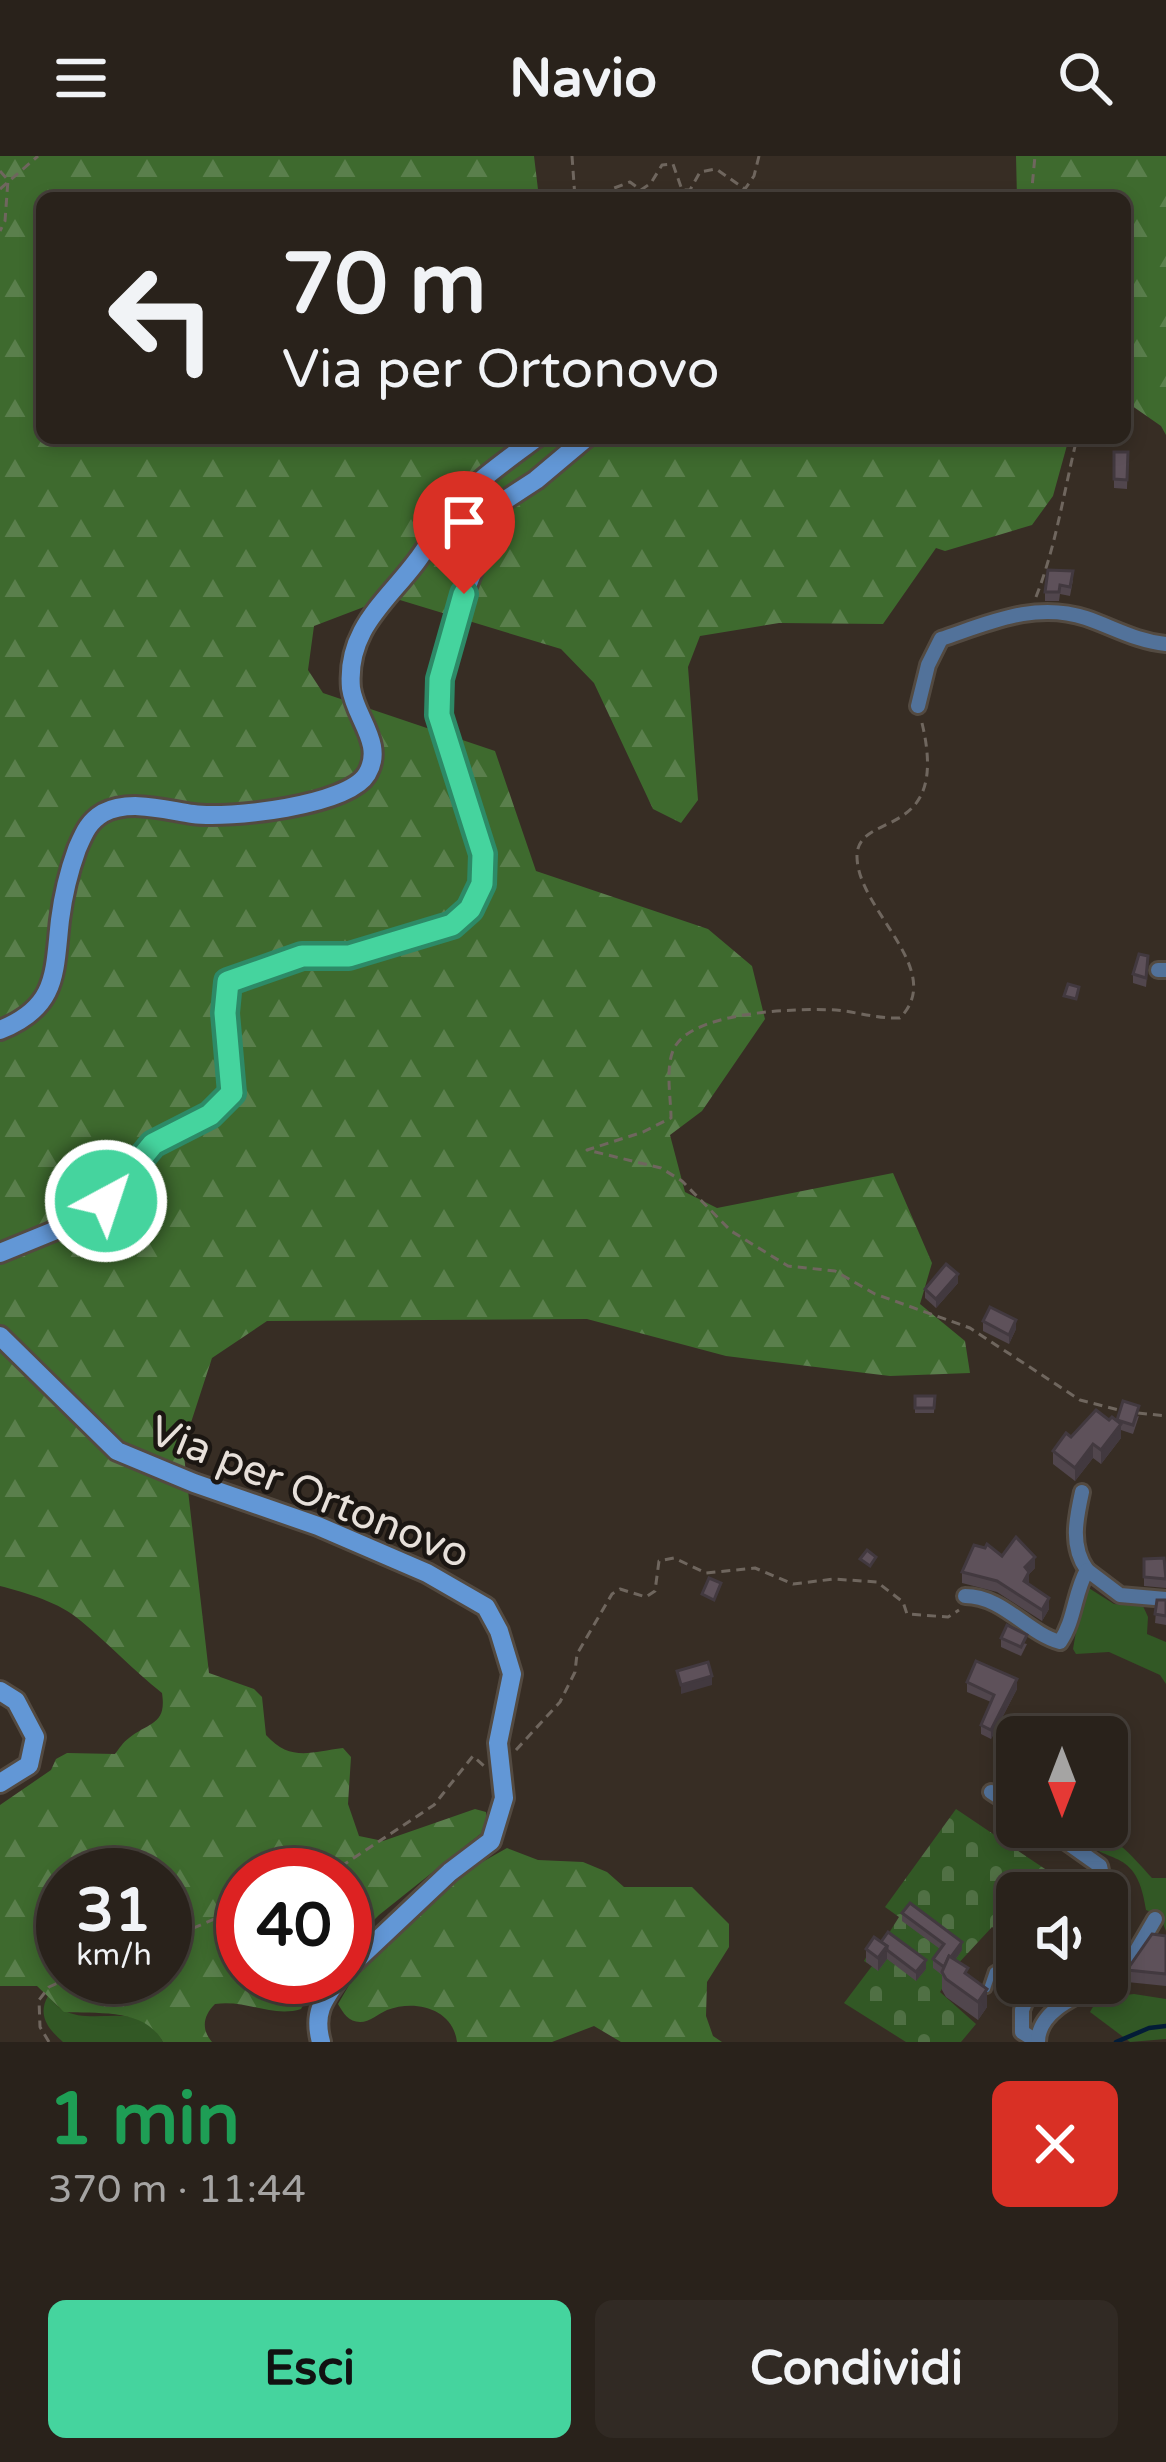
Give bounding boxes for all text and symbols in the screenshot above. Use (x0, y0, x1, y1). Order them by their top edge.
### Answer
icon: menu (48, 45, 114, 111)
icon: search (1052, 45, 1118, 111)
text: Navio (509, 46, 657, 111)
text: 70 m (282, 235, 486, 336)
icon: left (84, 240, 240, 396)
text: Via per Ortonovo (282, 337, 720, 402)
pin (413, 471, 515, 594)
icon: arrive (431, 489, 497, 555)
position arrow (43, 1138, 169, 1264)
street label: Via per Ortonovo (142, 1405, 477, 1580)
north arrow (996, 1716, 1128, 1848)
map controls (996, 1716, 1128, 2004)
speed limit sign: 40 (216, 1848, 372, 2004)
button: sound (996, 1872, 1128, 2004)
text: 31 (76, 1875, 152, 1947)
text: km/h (76, 1937, 152, 1974)
text: 1 min (48, 2077, 240, 2164)
button: close (992, 2081, 1118, 2207)
text: 370 m · 11:44 (48, 2166, 306, 2213)
button: Esci (48, 2300, 571, 2438)
button: Condividi (595, 2300, 1118, 2438)

